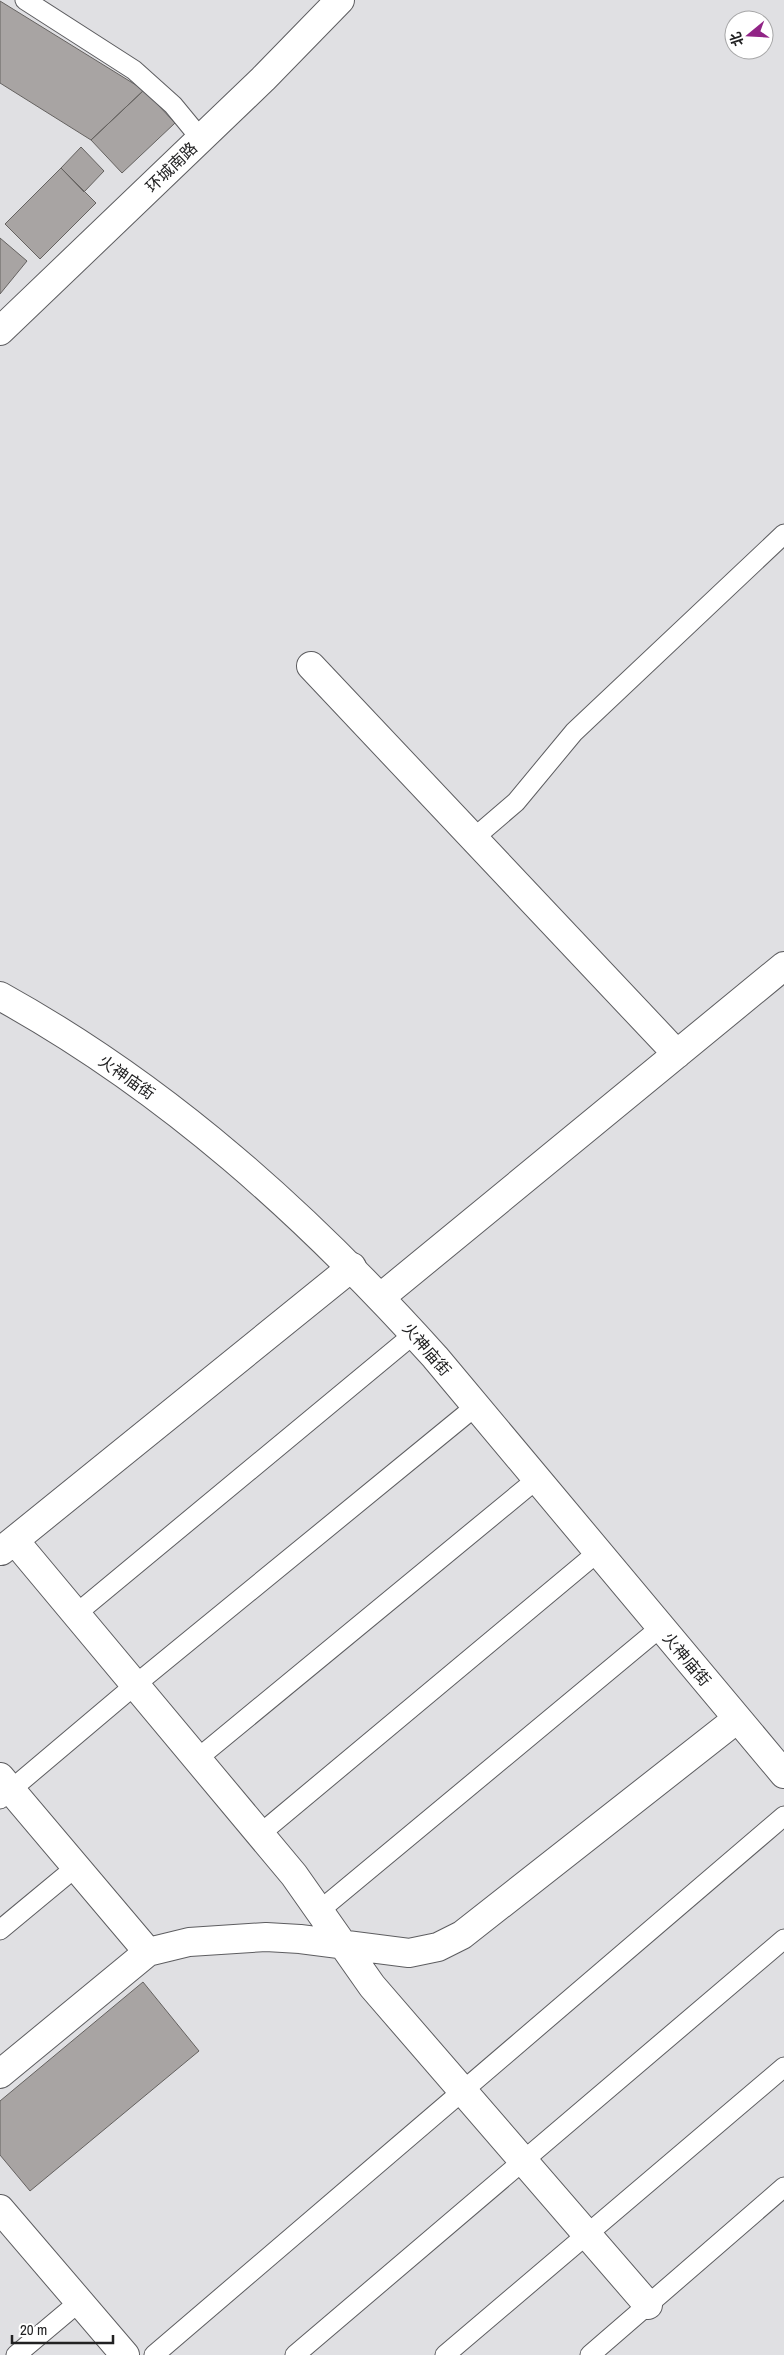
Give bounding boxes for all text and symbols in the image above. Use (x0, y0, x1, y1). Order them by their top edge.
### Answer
north arrow (724, 10, 774, 60)
text: 北 (726, 30, 747, 48)
street label: 环城南路 (140, 137, 202, 197)
street label: 火神庙街 (94, 1050, 160, 1104)
street label: 火神庙街 (398, 1318, 456, 1380)
street label: 火神庙街 (658, 1627, 716, 1691)
scale bar (12, 2312, 114, 2344)
text: 20 m (20, 2319, 47, 2340)

